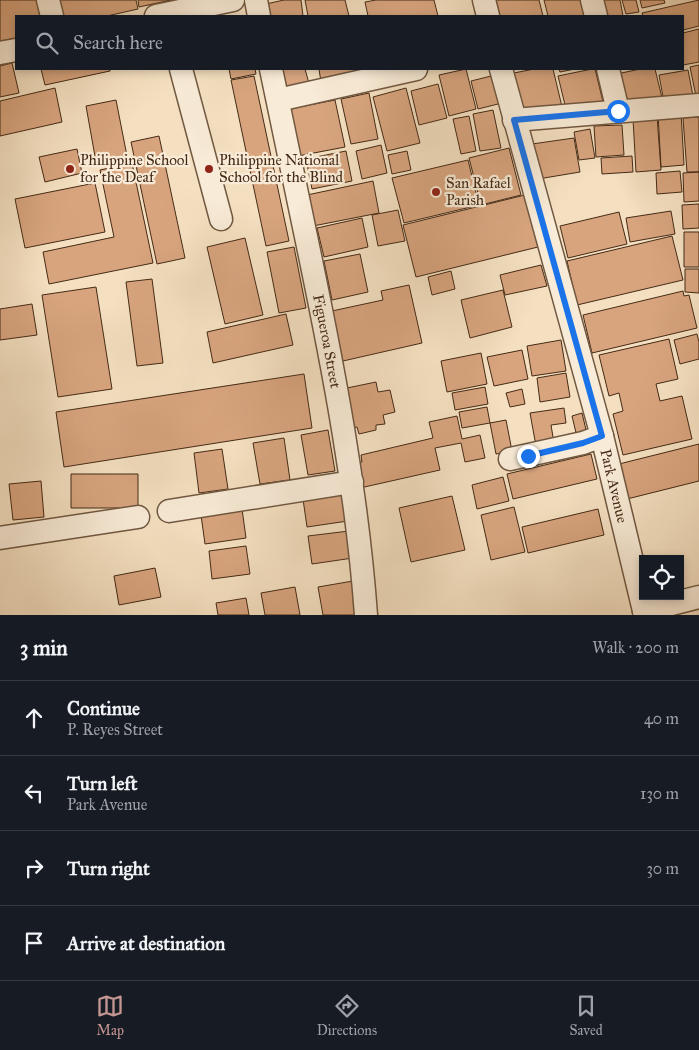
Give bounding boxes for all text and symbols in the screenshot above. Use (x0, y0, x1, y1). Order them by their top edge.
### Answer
search box (15, 15, 684, 70)
icon: search (33, 29, 61, 57)
text: Search here (73, 31, 163, 54)
route start (607, 100, 630, 123)
place label: Philippine School for the Deaf (80, 151, 189, 186)
place label: Philippine National School for the Blind (219, 151, 344, 186)
marker: Philippine School for the Deaf (64, 163, 76, 175)
marker: Philippine National School for the Blind (203, 163, 215, 175)
place label: San Rafael Parish (446, 174, 512, 209)
marker: San Rafael Parish (430, 186, 442, 198)
street label: Figueroa Street (309, 293, 345, 390)
route end (517, 445, 540, 468)
street label: Park Avenue (596, 447, 632, 525)
map controls (639, 555, 684, 600)
button: locate (639, 555, 684, 600)
text: 3 min (20, 635, 68, 661)
text: Walk · 200 m (592, 638, 679, 657)
text: Continue (67, 697, 140, 720)
icon: ahead (20, 704, 48, 732)
text: 40 m (644, 709, 679, 728)
text: P. Reyes Street (67, 720, 163, 739)
text: Turn left (67, 772, 137, 795)
icon: left (20, 779, 48, 807)
text: 130 m (640, 784, 679, 803)
text: Park Avenue (67, 795, 147, 814)
icon: right (20, 854, 48, 882)
text: Turn right (67, 857, 150, 880)
text: 30 m (646, 859, 679, 878)
icon: arrive (20, 929, 48, 957)
text: Arrive at destination (67, 932, 225, 955)
tab: Map (96, 992, 124, 1039)
tab: Directions (317, 992, 377, 1039)
tab: Saved (570, 992, 603, 1039)

